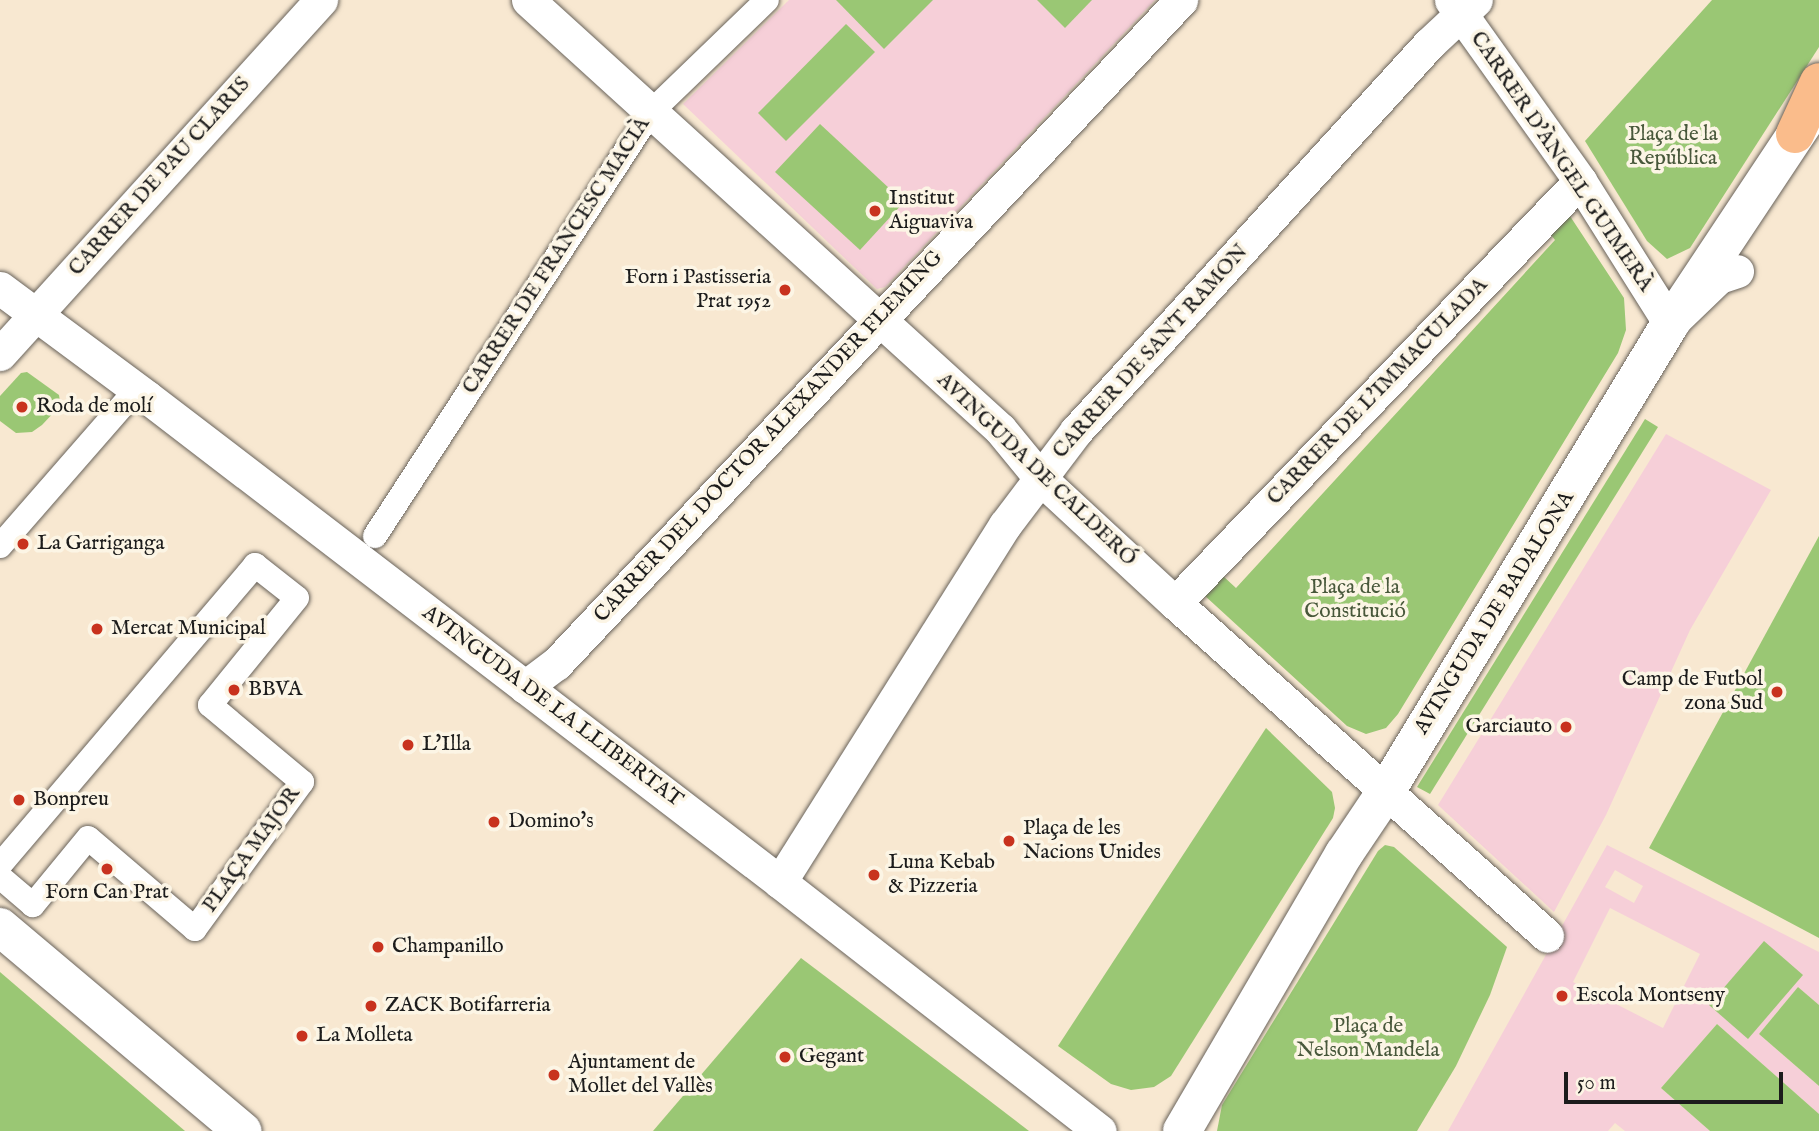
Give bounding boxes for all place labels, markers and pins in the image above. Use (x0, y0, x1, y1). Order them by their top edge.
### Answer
place label: Institut Aiguaviva (889, 186, 973, 236)
marker: Institut Aiguaviva (867, 203, 883, 219)
place label: Forn i Pastisseria Prat 1952 (625, 265, 771, 315)
marker: Forn i Pastisseria Prat 1952 (777, 282, 793, 298)
place label: Roda de molí (36, 394, 152, 420)
marker: Roda de molí (14, 399, 30, 415)
place label: La Garriganga (37, 531, 165, 557)
marker: La Garriganga (15, 536, 31, 552)
place label: Mercat Municipal (111, 616, 266, 642)
marker: Mercat Municipal (89, 621, 105, 637)
place label: Camp de Futbol zona Sud (1622, 667, 1763, 717)
place label: BBVA (248, 677, 302, 703)
marker: BBVA (226, 682, 242, 698)
marker: Camp de Futbol zona Sud (1769, 684, 1785, 700)
place label: Garciauto (1465, 714, 1552, 740)
marker: Garciauto (1558, 719, 1574, 735)
place label: L'Illa (422, 732, 471, 758)
marker: L'Illa (400, 737, 416, 753)
place label: Bonpreu (33, 787, 109, 813)
marker: Bonpreu (11, 792, 27, 808)
place label: Domino's (508, 809, 594, 835)
marker: Domino's (486, 814, 502, 830)
place label: Plaça de les Nacions Unides (1023, 816, 1161, 866)
marker: Plaça de les Nacions Unides (1001, 833, 1017, 849)
place label: Luna Kebab & Pizzeria (888, 850, 995, 900)
marker: Forn Can Prat (99, 861, 115, 877)
marker: Luna Kebab & Pizzeria (866, 867, 882, 883)
place label: Forn Can Prat (45, 880, 169, 906)
place label: Champanillo (392, 934, 503, 960)
marker: Champanillo (370, 939, 386, 955)
place label: Escola Montseny (1576, 983, 1725, 1009)
marker: Escola Montseny (1554, 988, 1570, 1004)
place label: ZACK Botifarreria (385, 993, 551, 1019)
marker: ZACK Botifarreria (363, 998, 379, 1014)
place label: La Molleta (316, 1023, 413, 1049)
marker: La Molleta (294, 1028, 310, 1044)
place label: Gegant (799, 1044, 864, 1070)
marker: Gegant (777, 1049, 793, 1065)
place label: Ajuntament de Mollet del Vallès (568, 1050, 713, 1100)
marker: Ajuntament de Mollet del Vallès (546, 1067, 562, 1083)

